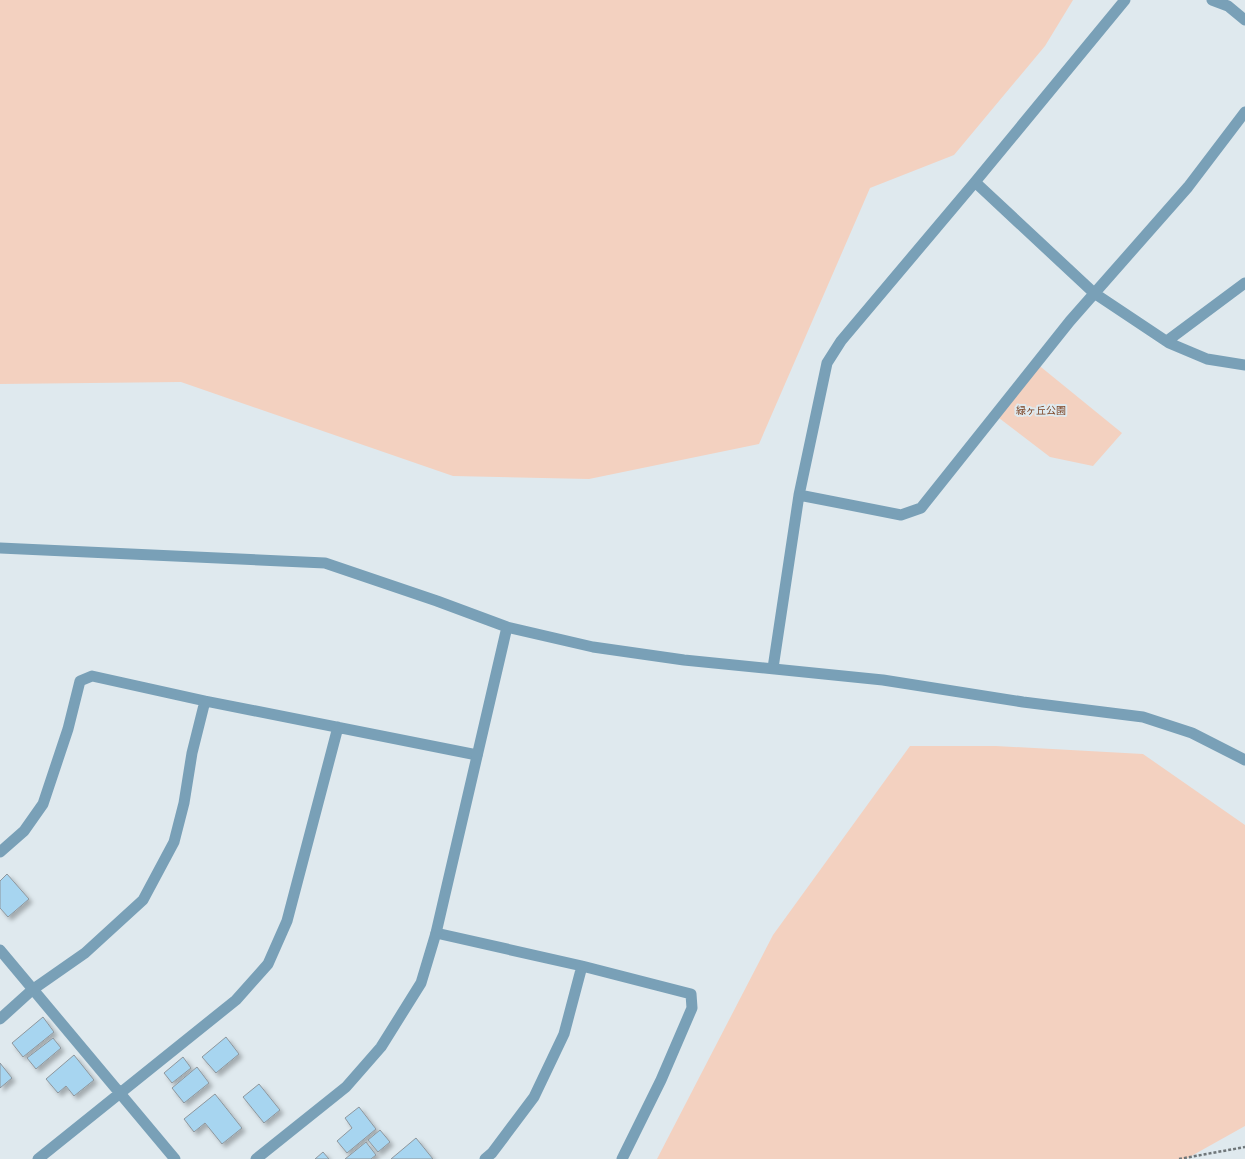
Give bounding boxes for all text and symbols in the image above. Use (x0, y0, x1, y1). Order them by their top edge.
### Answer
park label: 緑ヶ丘公園 (1016, 405, 1066, 416)

